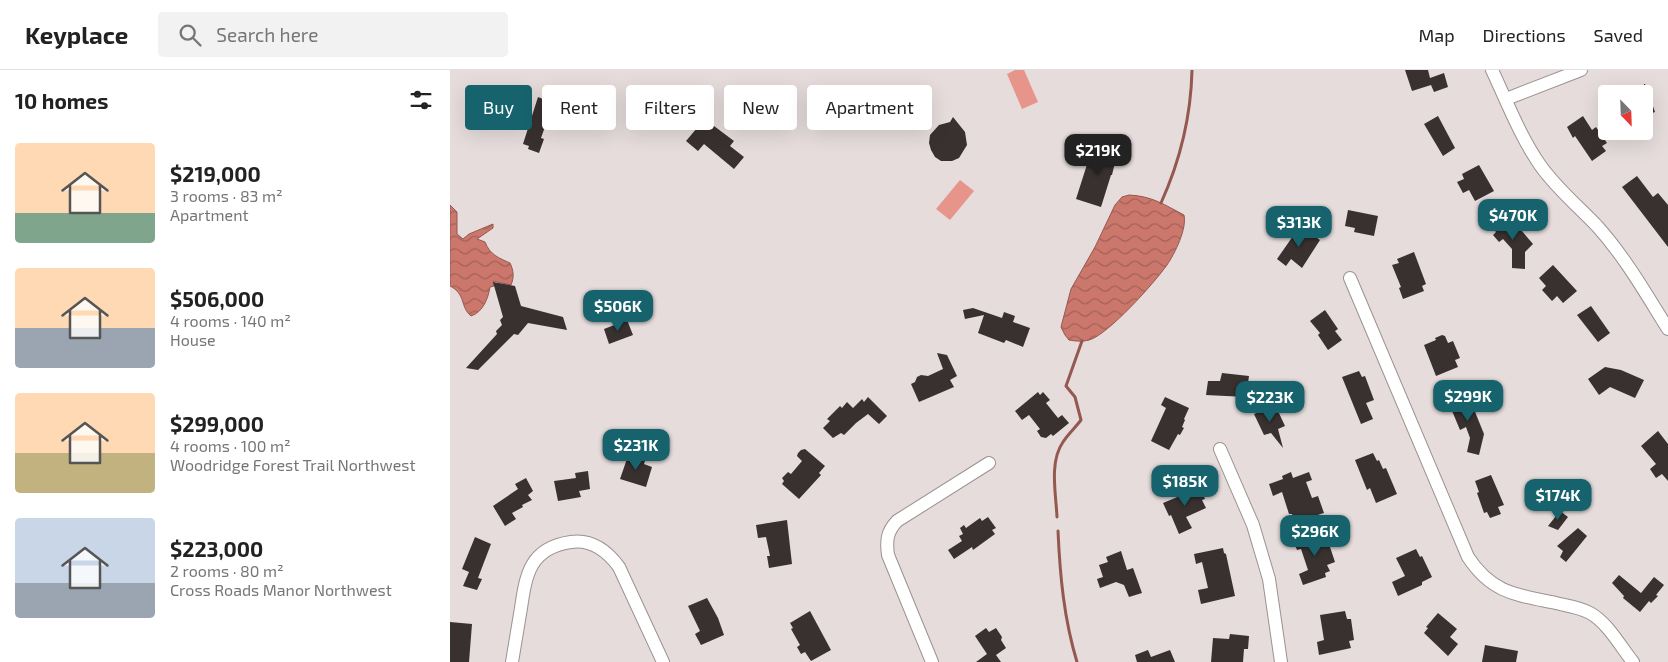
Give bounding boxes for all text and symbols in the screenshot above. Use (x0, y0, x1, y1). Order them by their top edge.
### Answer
search box (158, 12, 508, 57)
text: Keyplace (25, 20, 128, 49)
icon: search (176, 21, 204, 49)
text: Search here (216, 23, 318, 46)
text: Map (1418, 24, 1455, 46)
text: Directions (1483, 24, 1566, 46)
text: Saved (1594, 24, 1643, 46)
chip: Buy (465, 85, 532, 130)
chip: Rent (542, 85, 616, 130)
chip: Filters (626, 85, 714, 130)
chip: New (724, 85, 797, 130)
chip: Apartment (807, 85, 932, 130)
north arrow (1598, 85, 1652, 140)
map controls (1598, 85, 1653, 140)
icon: filters (407, 86, 435, 114)
text: 10 homes (15, 88, 108, 113)
pin: $219K (1063, 134, 1133, 176)
text: $219K (1075, 140, 1121, 159)
text: $219,000 (170, 161, 261, 186)
icon: home (55, 163, 115, 223)
text: 3 rooms · 83 m² (170, 186, 283, 205)
pin: $470K (1478, 198, 1548, 241)
text: Apartment (170, 205, 249, 224)
text: $470K (1489, 205, 1537, 224)
pin: $313K (1264, 206, 1334, 248)
text: $313K (1277, 212, 1321, 231)
text: $506,000 (170, 286, 264, 311)
icon: home (55, 288, 115, 348)
pin: $506K (583, 290, 653, 332)
text: $506K (594, 296, 642, 315)
text: 4 rooms · 140 m² (170, 311, 291, 330)
text: House (170, 330, 216, 349)
pin: $223K (1235, 380, 1305, 423)
pin: $299K (1433, 380, 1503, 422)
text: $299K (1444, 386, 1492, 405)
text: $223K (1246, 387, 1294, 406)
text: $299,000 (170, 411, 264, 436)
icon: home (55, 413, 115, 473)
pin: $231K (601, 428, 671, 471)
text: $231K (614, 435, 658, 454)
text: 4 rooms · 100 m² (170, 436, 291, 455)
text: Woodridge Forest Trail Northwest (170, 455, 416, 474)
pin: $185K (1150, 464, 1220, 507)
text: $185K (1162, 471, 1208, 490)
pin: $174K (1523, 478, 1593, 521)
text: $174K (1536, 485, 1580, 504)
pin: $296K (1280, 514, 1350, 557)
text: $296K (1291, 521, 1339, 540)
text: $223,000 (170, 536, 263, 561)
icon: home (55, 538, 115, 598)
text: 2 rooms · 80 m² (170, 561, 284, 580)
text: Cross Roads Manor Northwest (170, 580, 392, 599)

